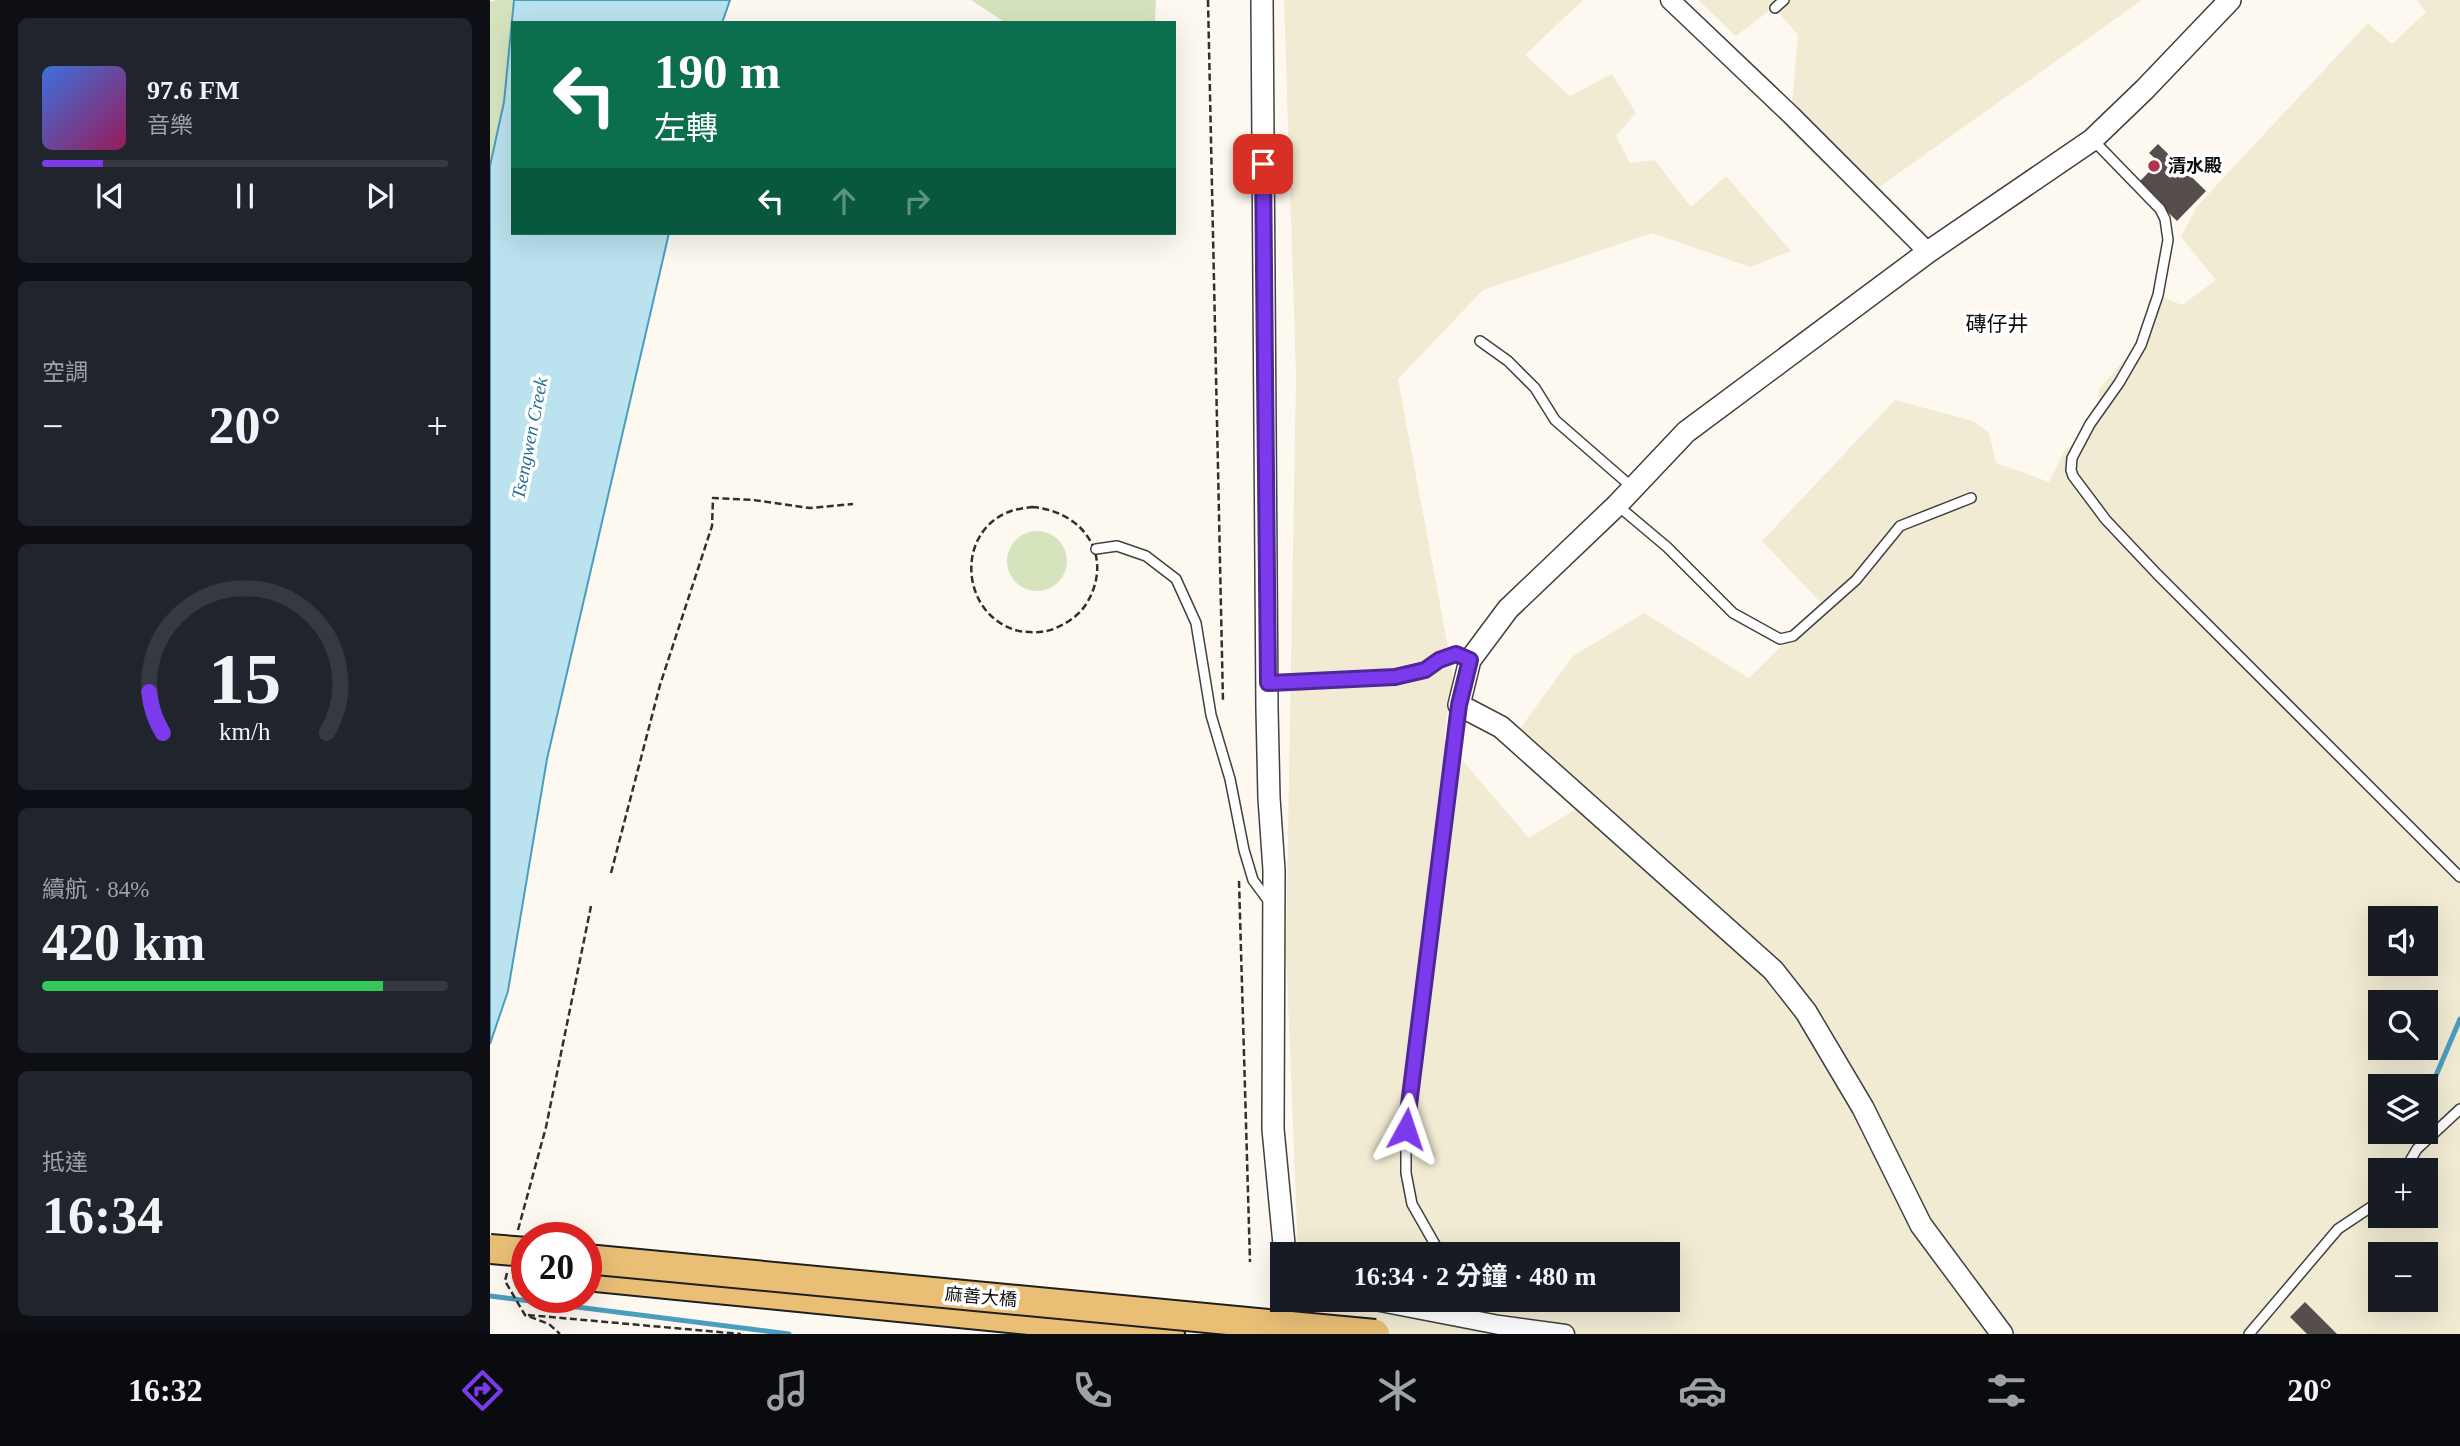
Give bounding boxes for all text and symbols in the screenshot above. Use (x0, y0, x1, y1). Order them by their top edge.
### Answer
text: 190 m (654, 44, 781, 99)
icon: left (539, 49, 630, 140)
text: 97.6 FM (147, 76, 239, 105)
text: 左轉 (654, 110, 718, 146)
text: 音樂 (147, 113, 193, 138)
pin (1233, 134, 1293, 194)
icon: arrive (1244, 145, 1282, 183)
place label: 清水殿 (2168, 156, 2222, 176)
marker: 清水殿 (2146, 158, 2162, 174)
icon: previous (91, 177, 129, 215)
icon: pause (226, 177, 264, 215)
icon: next (361, 177, 399, 215)
icon: left (752, 182, 790, 220)
icon: ahead (825, 182, 863, 220)
icon: right (898, 182, 936, 220)
district label: 磚仔井 (1966, 312, 2029, 336)
text: 空調 (42, 360, 88, 385)
water label: Tsengwen Creek (507, 375, 552, 501)
text: 20° (209, 397, 281, 454)
text: − (42, 405, 63, 447)
text: + (427, 405, 448, 447)
text: 15 (209, 638, 281, 719)
text: km/h (219, 718, 271, 745)
text: 續航 · 84% (42, 877, 149, 902)
map controls (2368, 906, 2438, 1312)
button: sound (2368, 906, 2438, 976)
text: 420 km (42, 914, 205, 971)
button: search (2368, 990, 2438, 1060)
button: layers (2368, 1074, 2438, 1144)
position arrow (1369, 1092, 1443, 1166)
text: 抵達 (42, 1150, 88, 1175)
button: + (2368, 1158, 2438, 1228)
text: 16:34 (42, 1187, 163, 1244)
speed limit sign: 20 (511, 1222, 602, 1313)
button: − (2368, 1242, 2438, 1312)
text: 16:34 · 2 分鐘 · 480 m (1354, 1262, 1596, 1291)
street label: 麻善大橋 (944, 1284, 1018, 1310)
icon: directions (458, 1366, 507, 1415)
icon: music (763, 1366, 812, 1415)
icon: phone (1068, 1366, 1117, 1415)
icon: climate (1373, 1366, 1422, 1415)
icon: car (1678, 1366, 1727, 1415)
icon: filters (1982, 1366, 2031, 1415)
text: 16:32 (128, 1372, 203, 1408)
text: 20° (2287, 1372, 2332, 1408)

